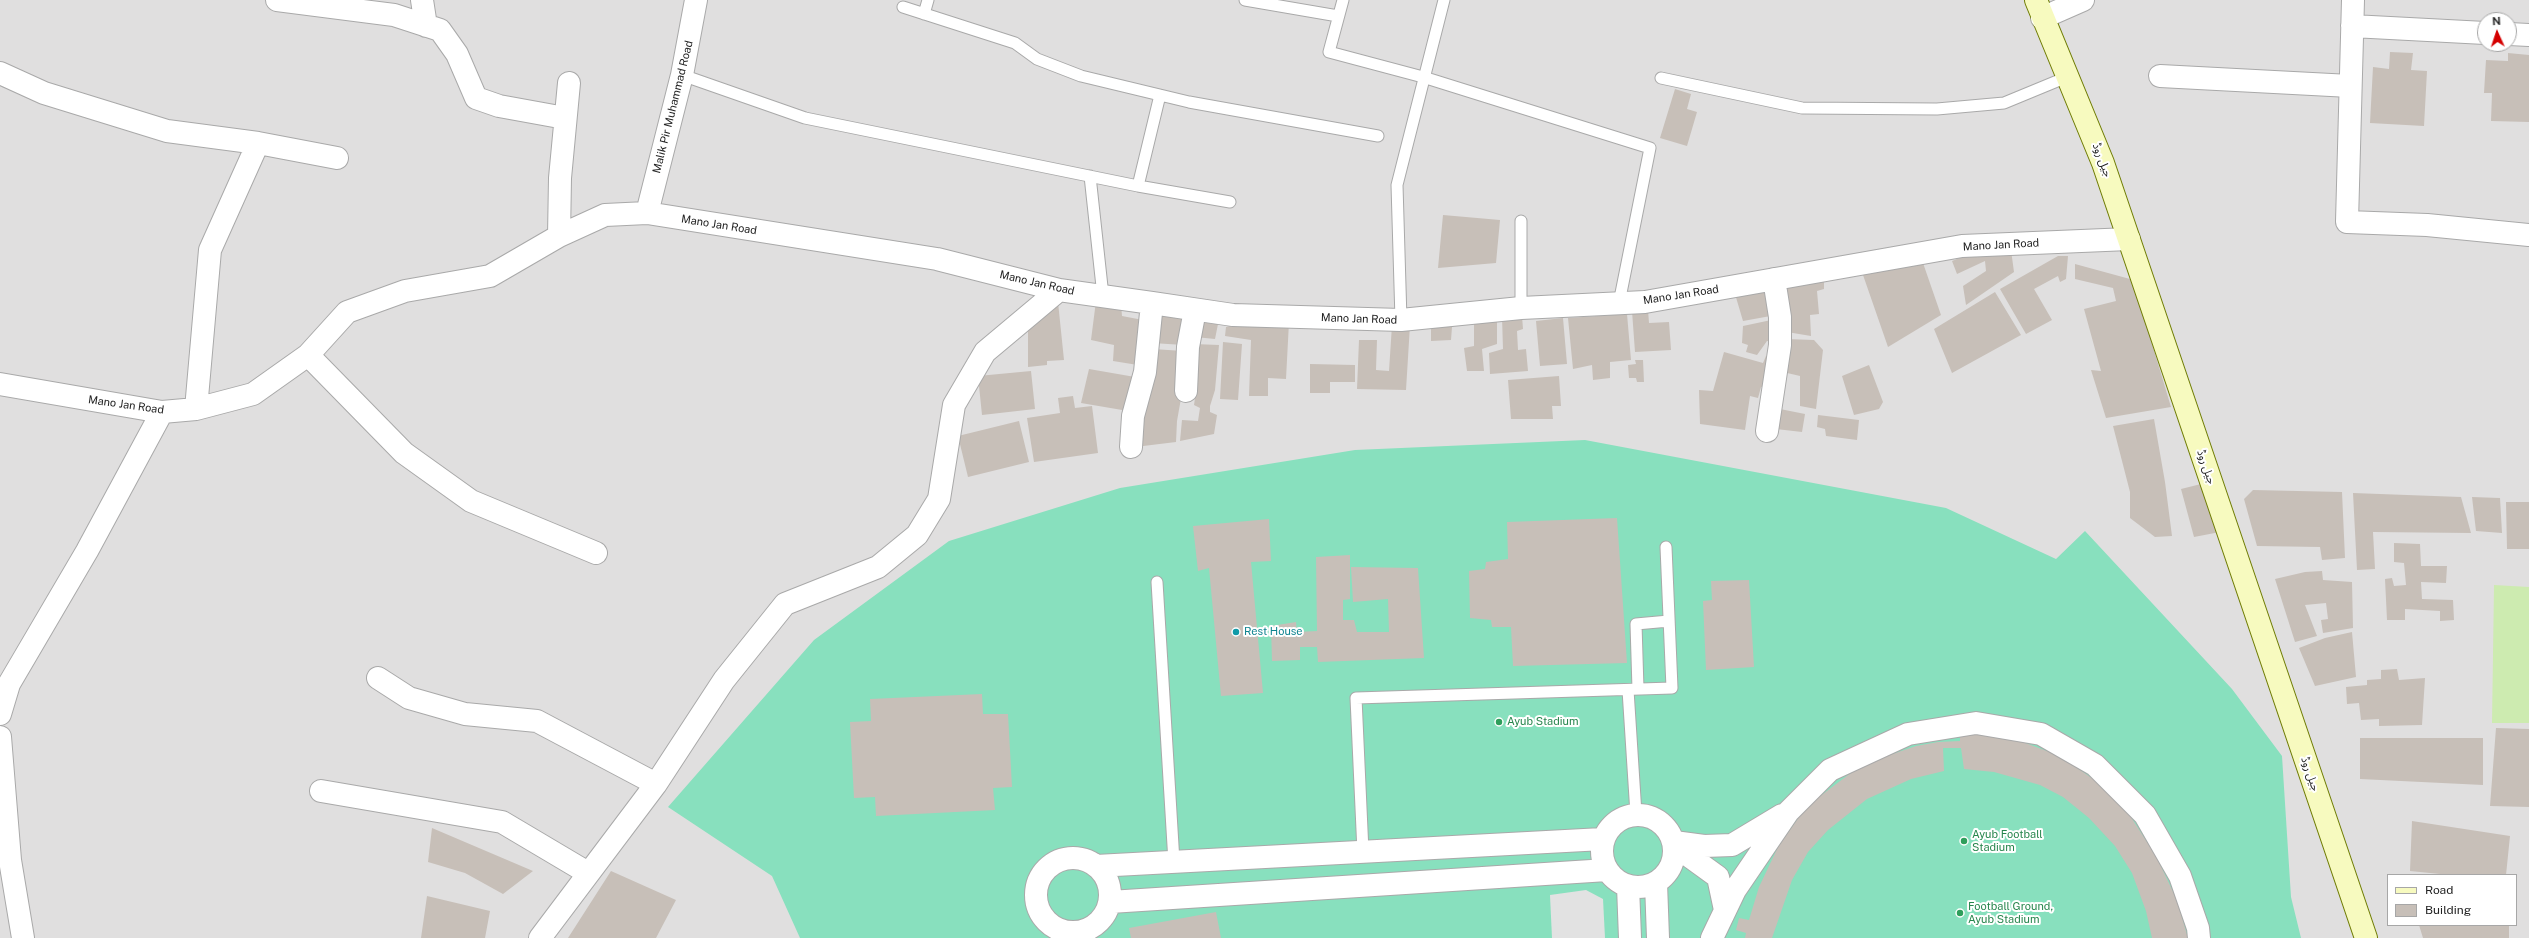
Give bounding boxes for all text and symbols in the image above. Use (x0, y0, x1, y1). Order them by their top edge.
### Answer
north arrow (2477, 12, 2517, 52)
text: N (2492, 15, 2501, 27)
street label: Malik Pir Muhammad Road (650, 39, 696, 175)
street label: جیل روڈ (2089, 141, 2115, 179)
street label: Mano Jan Road (680, 213, 758, 237)
street label: Mano Jan Road (1962, 236, 2040, 254)
street label: Mano Jan Road (998, 268, 1076, 298)
street label: Mano Jan Road (1642, 283, 1720, 307)
street label: Mano Jan Road (1321, 311, 1397, 327)
street label: Mano Jan Road (87, 393, 165, 417)
street label: جیل روڈ (2194, 448, 2218, 486)
place label: Rest House (1244, 625, 1303, 639)
marker: Rest House (1231, 627, 1241, 637)
place label: Ayub Stadium (1507, 715, 1579, 729)
marker: Ayub Stadium (1494, 717, 1504, 727)
street label: جیل روڈ (2298, 755, 2322, 793)
place label: Ayub Football Stadium (1972, 828, 2043, 854)
marker: Ayub Football Stadium (1959, 836, 1969, 846)
legend (2387, 874, 2517, 926)
text: Road (2425, 883, 2453, 897)
place label: Football Ground, Ayub Stadium (1968, 900, 2053, 926)
text: Building (2425, 903, 2471, 917)
marker: Football Ground, Ayub Stadium (1955, 908, 1965, 918)

